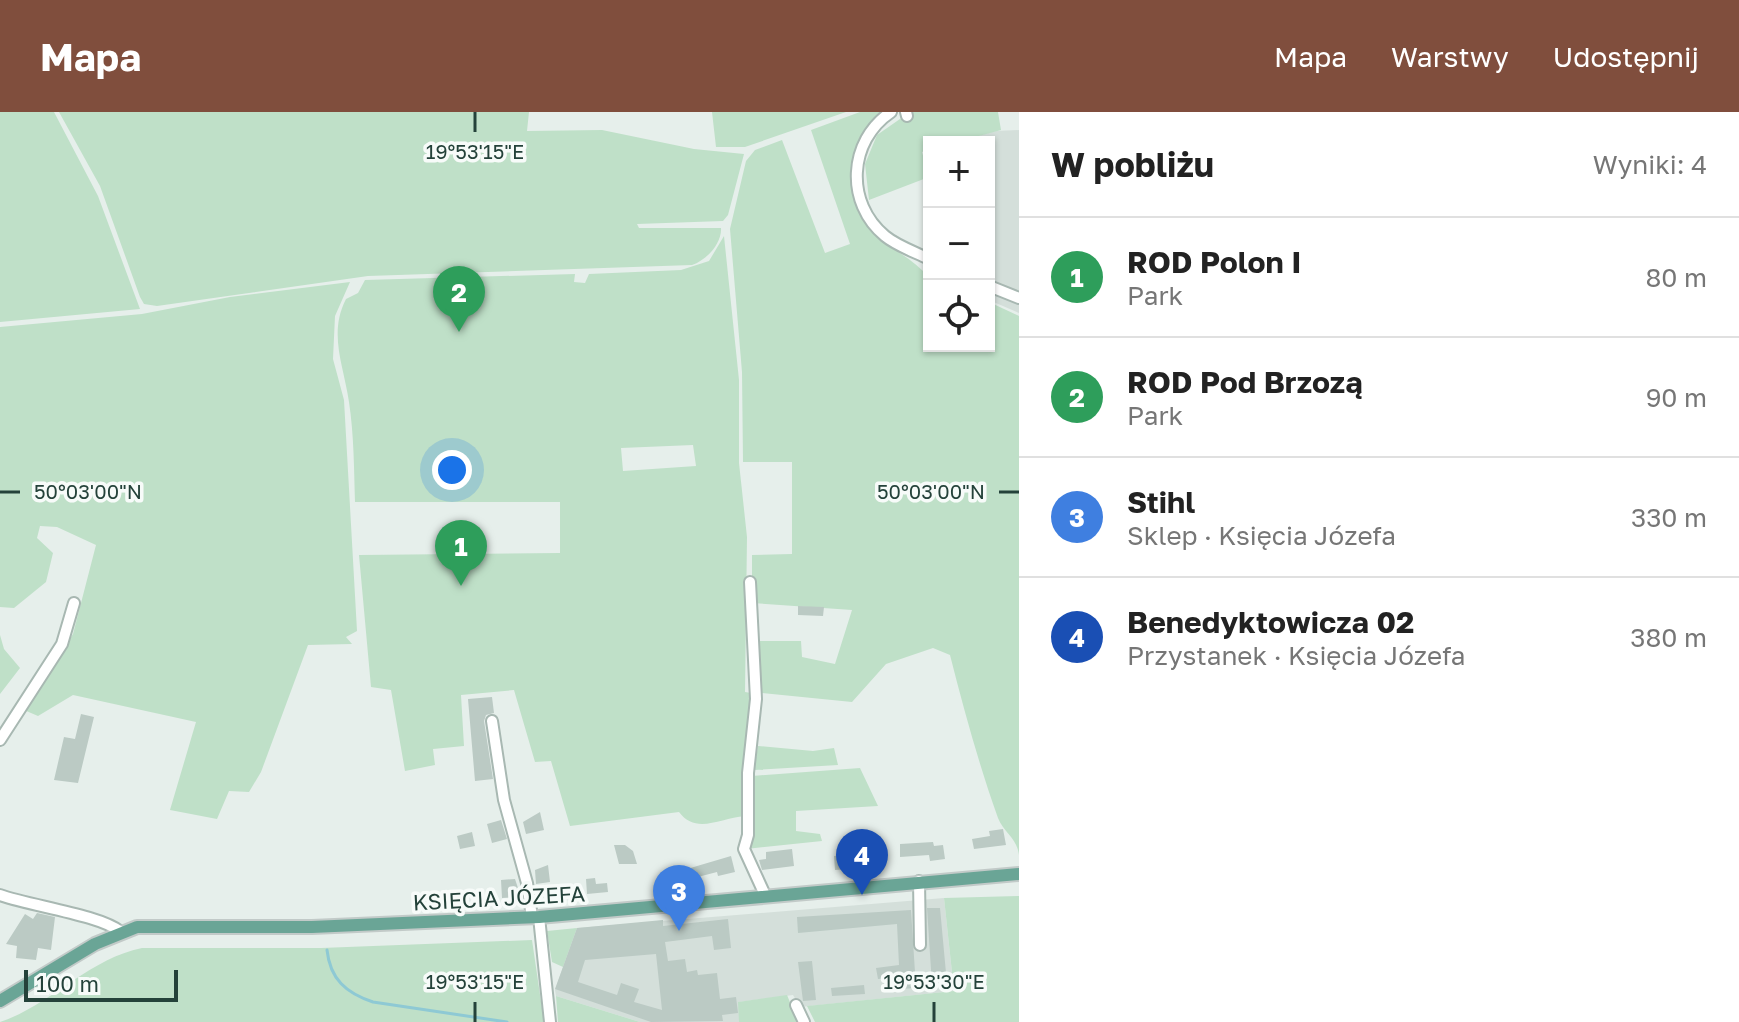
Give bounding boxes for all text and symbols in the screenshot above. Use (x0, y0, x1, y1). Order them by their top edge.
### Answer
text: Mapa (40, 34, 141, 79)
text: Mapa (1274, 40, 1347, 73)
text: Warstwy (1391, 40, 1509, 73)
text: Udostępnij (1553, 40, 1699, 73)
map controls (923, 136, 995, 352)
button: + (923, 136, 995, 208)
text: 19°53'15"E (426, 139, 524, 163)
text: W pobliżu (1051, 144, 1214, 184)
text: Wyniki: 4 (1593, 149, 1707, 180)
button: − (923, 208, 995, 280)
text: ROD Polon I (1127, 244, 1301, 280)
text: 1 (1070, 262, 1084, 293)
text: 80 m (1646, 262, 1707, 293)
pin: 2 (433, 266, 485, 332)
button: locate (923, 280, 995, 352)
text: Park (1127, 280, 1183, 311)
text: ROD Pod Brzozą (1127, 364, 1363, 400)
text: 2 (1069, 382, 1085, 413)
text: 90 m (1646, 382, 1707, 413)
text: Park (1127, 400, 1183, 431)
your location (432, 450, 472, 490)
text: 50°03'00"N (34, 479, 142, 503)
text: 50°03'00"N (877, 479, 985, 503)
text: Stihl (1127, 484, 1195, 520)
text: 3 (1069, 502, 1085, 533)
text: 330 m (1631, 502, 1707, 533)
pin: 1 (435, 520, 487, 586)
text: Sklep · Księcia Józefa (1127, 520, 1396, 551)
text: Benedyktowicza 02 (1127, 604, 1414, 640)
text: 4 (1069, 622, 1085, 653)
text: 380 m (1630, 622, 1707, 653)
text: Przystanek · Księcia Józefa (1127, 640, 1466, 671)
pin: 4 (836, 829, 888, 895)
pin: 3 (653, 865, 705, 931)
street label: KSIĘCIA JÓZEFA (412, 879, 586, 915)
scale bar (24, 966, 178, 1002)
text: 19°53'15"E (426, 969, 524, 993)
text: 19°53'30"E (883, 969, 985, 993)
text: 100 m (36, 970, 99, 997)

